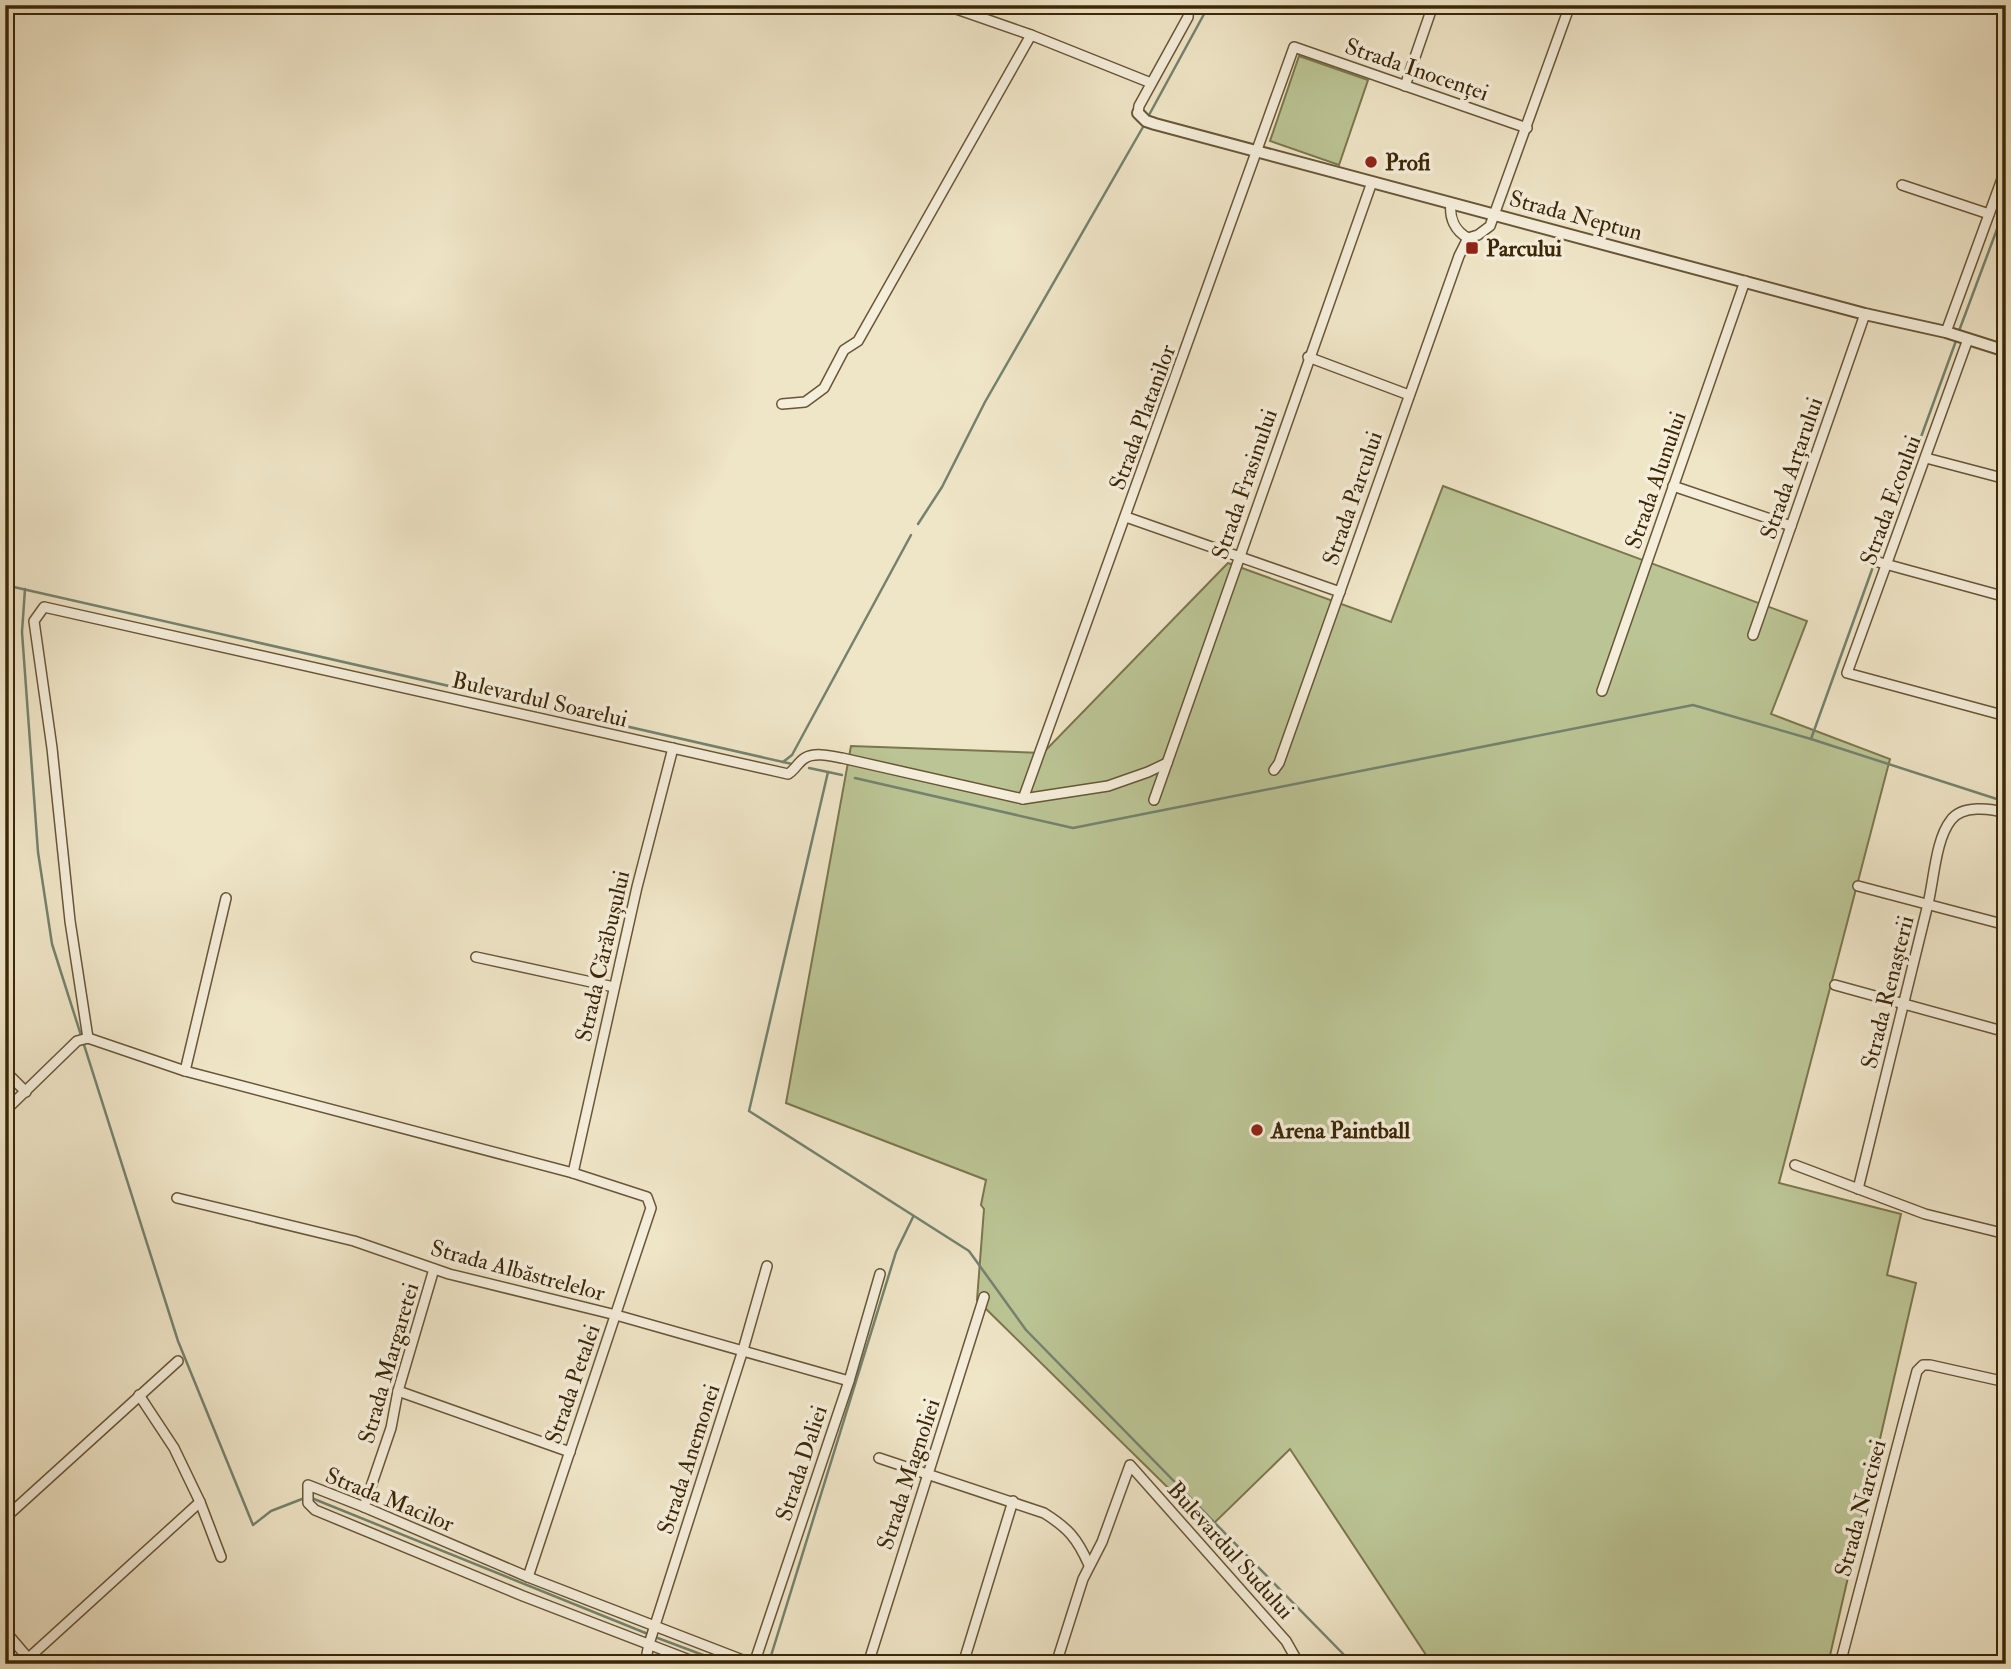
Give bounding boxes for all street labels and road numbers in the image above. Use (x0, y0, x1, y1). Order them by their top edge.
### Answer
street label: Strada Inocenței (1341, 31, 1492, 108)
street label: Strada Neptun (1506, 184, 1646, 248)
street label: Strada Platanilor (1103, 340, 1182, 494)
street label: Strada Arțarului (1754, 393, 1829, 543)
street label: Strada Frasinului (1205, 405, 1284, 563)
street label: Strada Alunului (1618, 408, 1693, 553)
street label: Strada Parcului (1316, 427, 1389, 569)
street label: Strada Ecoului (1854, 431, 1927, 569)
street label: Bulevardul Soarelui (449, 665, 631, 734)
street label: Strada Cărăbușului (569, 868, 636, 1045)
street label: Strada Renașterii (1854, 912, 1921, 1072)
street label: Strada Albăstrelelor (428, 1233, 609, 1308)
street label: Strada Margaretei (352, 1279, 425, 1447)
street label: Strada Petalei (538, 1320, 607, 1448)
street label: Strada Anemonei (651, 1380, 726, 1538)
street label: Strada Magnoliei (870, 1395, 947, 1553)
street label: Strada Daliei (769, 1402, 834, 1525)
street label: Strada Narcisei (1828, 1436, 1893, 1580)
street label: Strada Macilor (321, 1460, 459, 1539)
street label: Bulevardul Sudului (1161, 1475, 1300, 1625)

